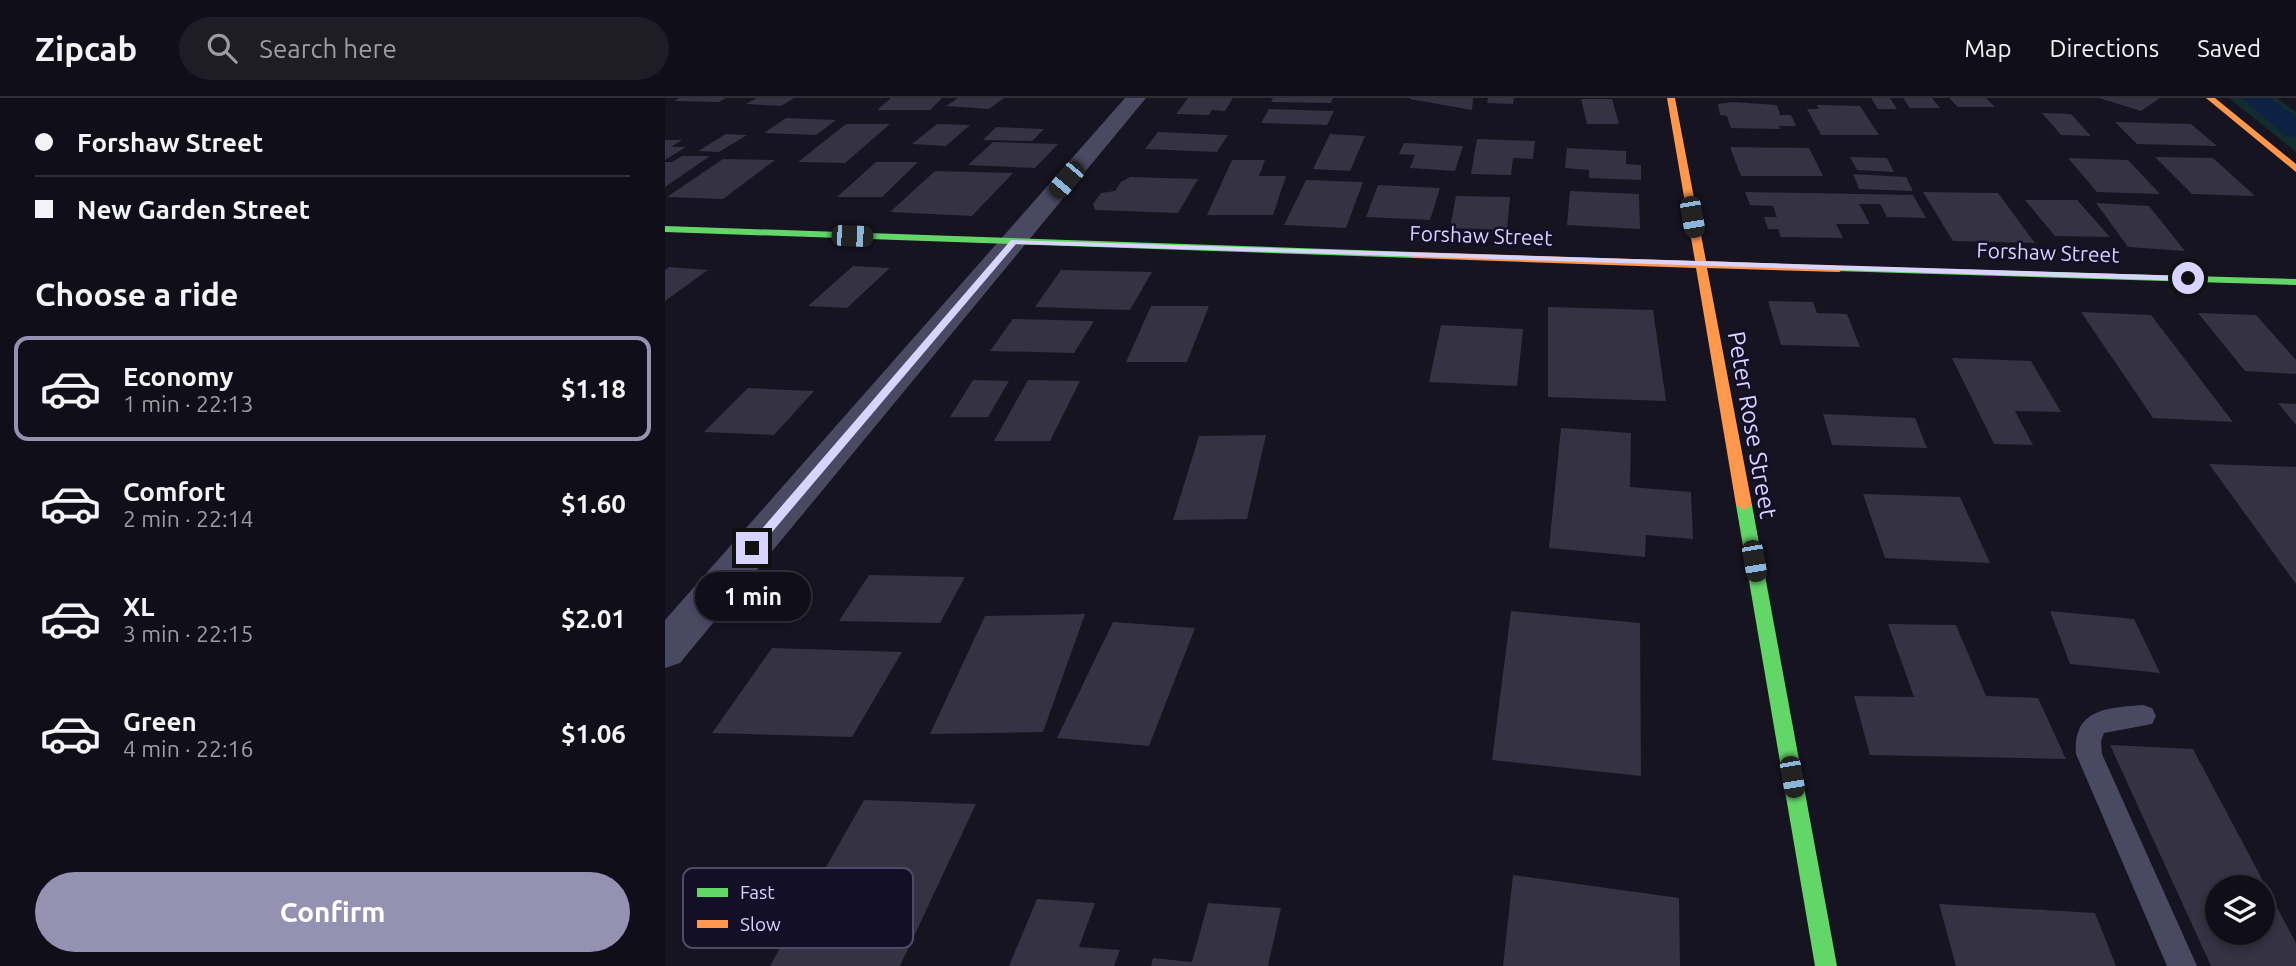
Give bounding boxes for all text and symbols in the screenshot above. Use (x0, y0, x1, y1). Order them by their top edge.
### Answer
search box (179, 17, 669, 80)
icon: search (203, 29, 241, 67)
text: Zipcab (35, 30, 137, 67)
text: Search here (259, 34, 397, 63)
text: Map (1964, 35, 2011, 62)
text: Directions (2049, 35, 2159, 62)
text: Saved (2197, 35, 2261, 62)
text: Forshaw Street (77, 128, 263, 157)
car (1045, 157, 1088, 203)
car (1679, 194, 1706, 240)
text: New Garden Street (77, 195, 310, 224)
street label: Forshaw Street (1409, 221, 1553, 249)
car (831, 225, 874, 247)
street label: Forshaw Street (1976, 238, 2120, 266)
route start (2172, 262, 2204, 294)
text: Choose a ride (35, 276, 238, 312)
street label: Peter Rose Street (1723, 329, 1782, 521)
icon: car (39, 357, 102, 420)
text: Economy (123, 362, 233, 391)
text: $1.18 (561, 374, 626, 403)
text: 1 min · 22:13 (123, 391, 254, 416)
icon: car (39, 472, 102, 535)
text: Comfort (123, 477, 226, 506)
text: $1.60 (561, 489, 626, 518)
text: 2 min · 22:14 (123, 506, 254, 531)
route end (736, 532, 768, 564)
car (1741, 538, 1768, 584)
callout: 1 min (694, 573, 810, 622)
text: 1 min (724, 584, 782, 609)
icon: car (39, 587, 102, 650)
text: XL (123, 592, 154, 621)
text: $2.01 (561, 604, 626, 633)
text: 3 min · 22:15 (123, 621, 254, 646)
icon: car (39, 702, 102, 765)
text: Green (123, 707, 197, 736)
text: $1.06 (561, 719, 626, 748)
text: 4 min · 22:16 (123, 736, 254, 761)
car (1779, 754, 1806, 800)
legend (683, 868, 913, 948)
button: Confirm (35, 872, 630, 952)
map controls (2205, 875, 2275, 945)
button: layers (2205, 875, 2275, 945)
text: Fast (740, 881, 775, 903)
text: Slow (740, 913, 781, 935)

